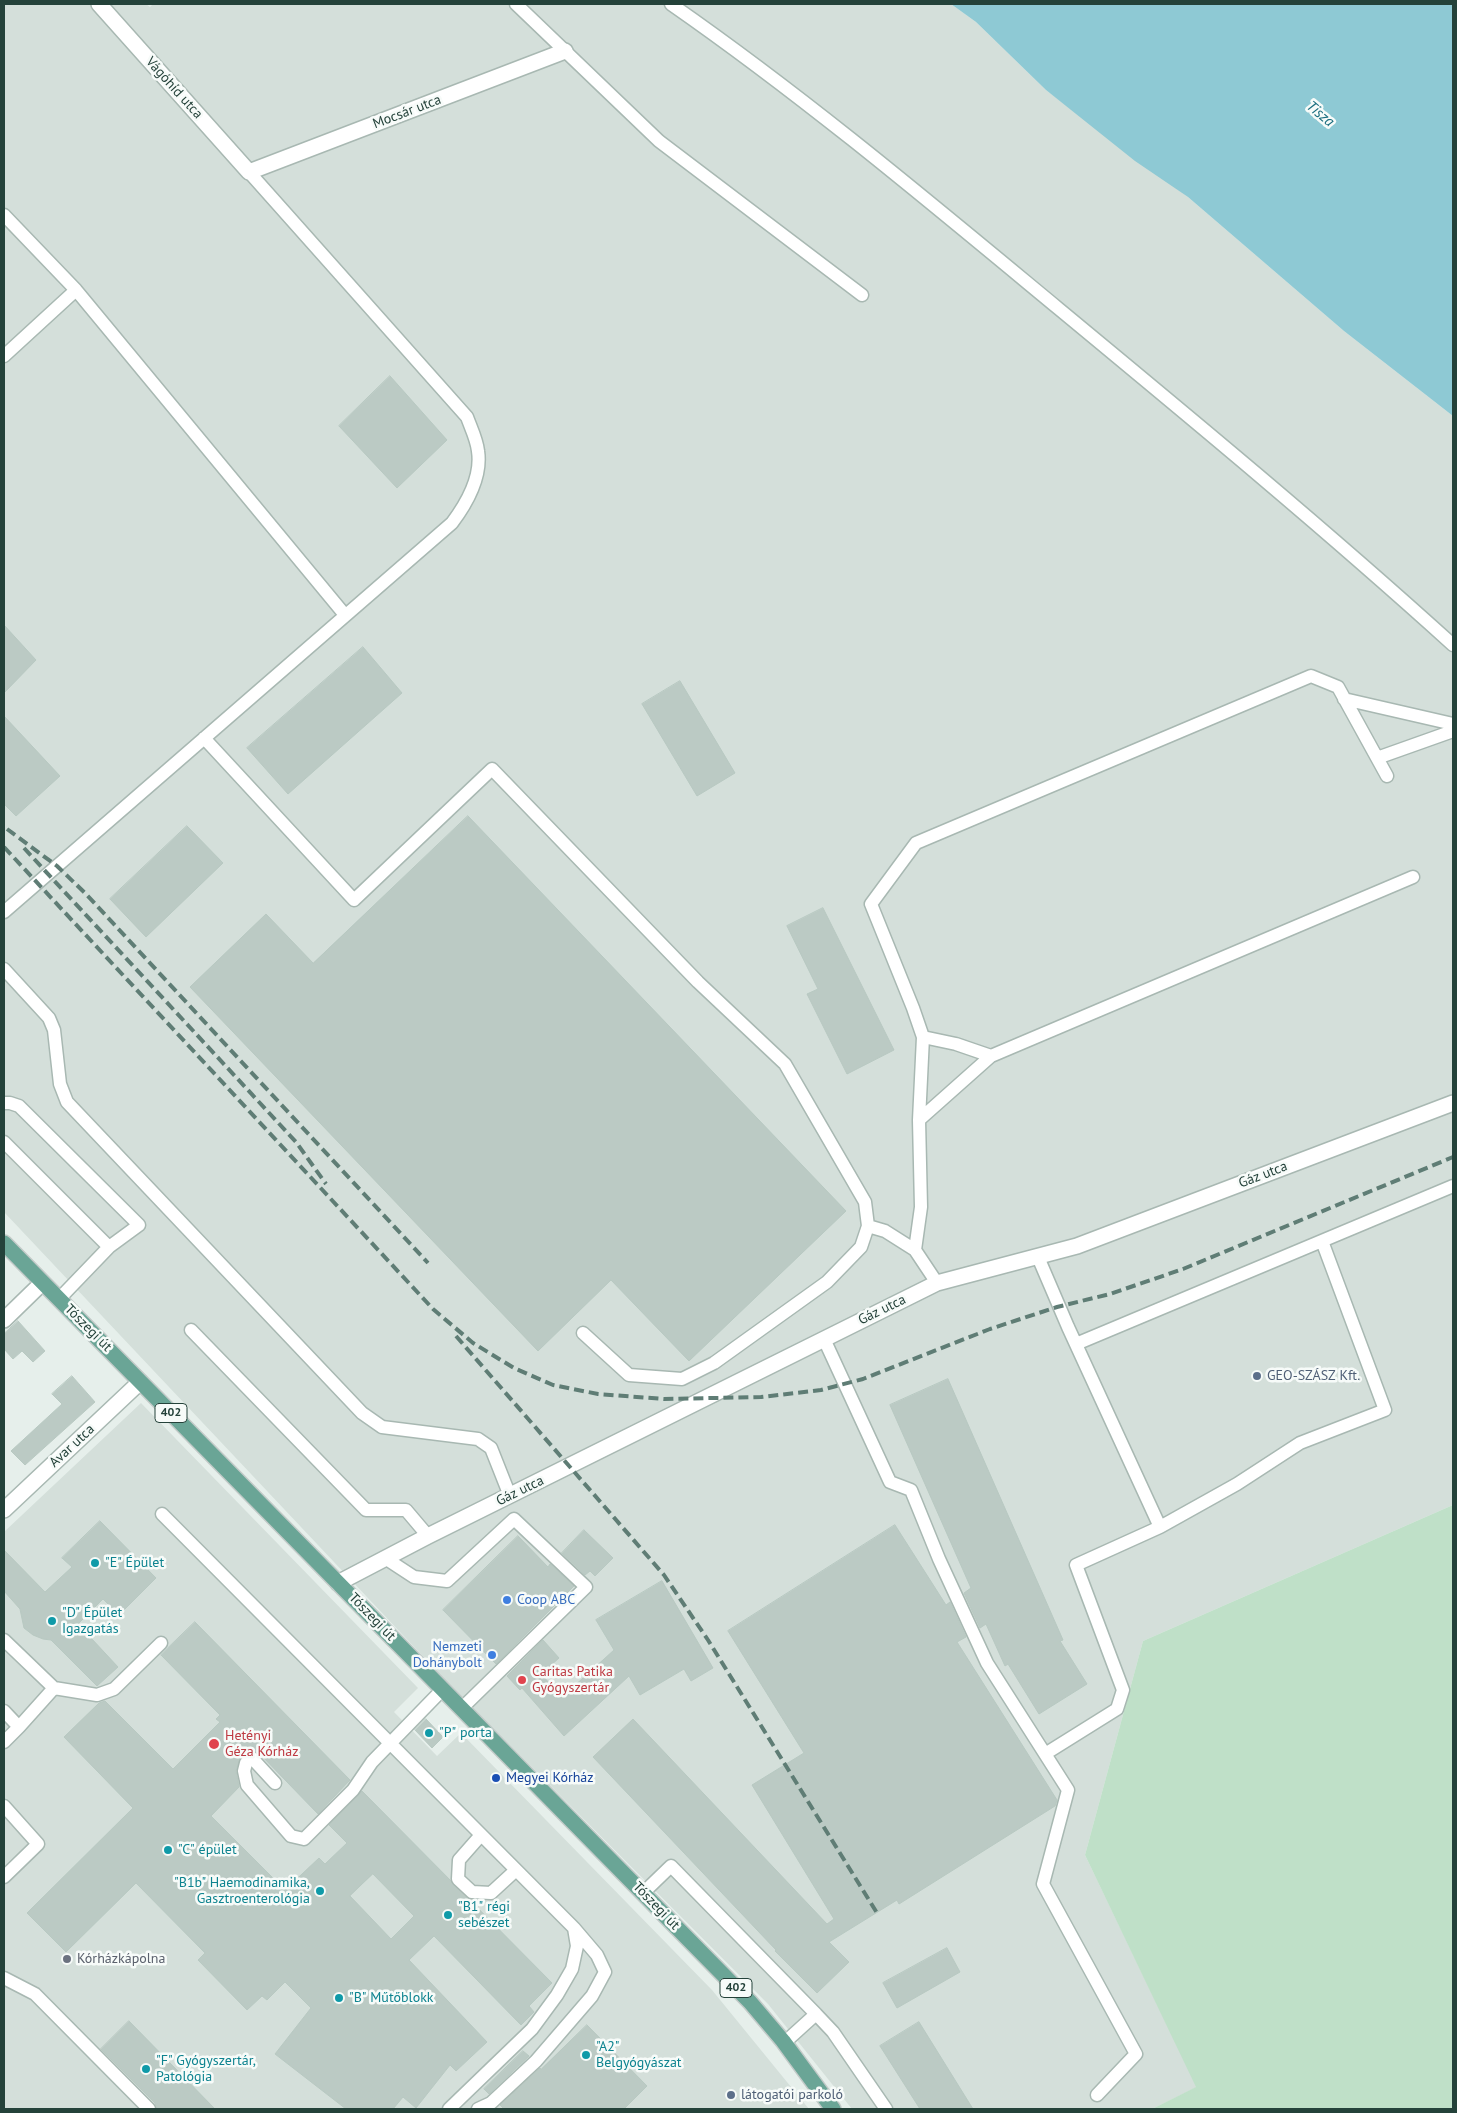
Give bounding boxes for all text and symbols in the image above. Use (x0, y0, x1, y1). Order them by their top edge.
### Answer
street label: Vágóhíd utca (142, 54, 206, 122)
street label: Mocsár utca (371, 91, 443, 133)
water label: Tisza (1302, 97, 1338, 131)
street label: Gáz utca (1236, 1158, 1290, 1192)
street label: Gáz utca (855, 1291, 909, 1329)
street label: Tószegi út (61, 1301, 115, 1355)
place label: GEO-SZÁSZ Kft. (1267, 1368, 1360, 1384)
marker: GEO-SZÁSZ Kft. (1251, 1370, 1263, 1382)
road number: 402 (155, 1404, 187, 1422)
street label: Avar utca (46, 1421, 98, 1471)
street label: Gáz utca (493, 1472, 547, 1510)
place label: "E" Épület (105, 1555, 164, 1571)
marker: "E" Épület (89, 1557, 101, 1569)
street label: Tószegi út (345, 1590, 399, 1644)
place label: Coop ABC (517, 1592, 575, 1608)
marker: Coop ABC (501, 1594, 513, 1606)
place label: "D" Épület Igazgatás (62, 1605, 122, 1638)
marker: "D" Épület Igazgatás (46, 1615, 58, 1627)
place label: Nemzeti Dohánybolt (413, 1639, 482, 1671)
marker: Nemzeti Dohánybolt (486, 1649, 498, 1661)
place label: Caritas Patika Gyógyszertár (532, 1664, 613, 1696)
marker: Caritas Patika Gyógyszertár (516, 1674, 528, 1686)
place label: "P" porta (439, 1725, 492, 1741)
marker: "P" porta (423, 1727, 435, 1739)
place label: Hetényi Géza Kórház (225, 1728, 298, 1760)
marker: Hetényi Géza Kórház (207, 1737, 221, 1751)
place label: Megyei Kórház (506, 1770, 594, 1786)
marker: Megyei Kórház (490, 1772, 502, 1784)
place label: "C" épület (178, 1842, 237, 1858)
marker: "C" épület (162, 1844, 174, 1856)
place label: "B1b" Haemodinamika, Gasztroenterológia (174, 1875, 310, 1908)
street label: Tószegi út (629, 1879, 683, 1933)
marker: "B1b" Haemodinamika, Gasztroenterológia (314, 1885, 326, 1897)
place label: "B1" régi sebészet (458, 1899, 510, 1931)
marker: "B1" régi sebészet (442, 1909, 454, 1921)
place label: Kórházkápolna (77, 1951, 165, 1967)
marker: Kórházkápolna (61, 1953, 73, 1965)
road number: 402 (720, 1979, 752, 1998)
place label: "B" Műtőblokk (349, 1990, 434, 2006)
marker: "B" Műtőblokk (333, 1992, 345, 2004)
place label: "A2" Belgyógyászat (596, 2039, 682, 2072)
marker: "A2" Belgyógyászat (580, 2049, 592, 2061)
place label: "F" Gyógyszertár, Patológia (156, 2053, 256, 2086)
marker: "F" Gyógyszertár, Patológia (140, 2063, 152, 2075)
place label: látogatói parkoló (741, 2087, 843, 2103)
marker: látogatói parkoló (725, 2089, 737, 2101)

